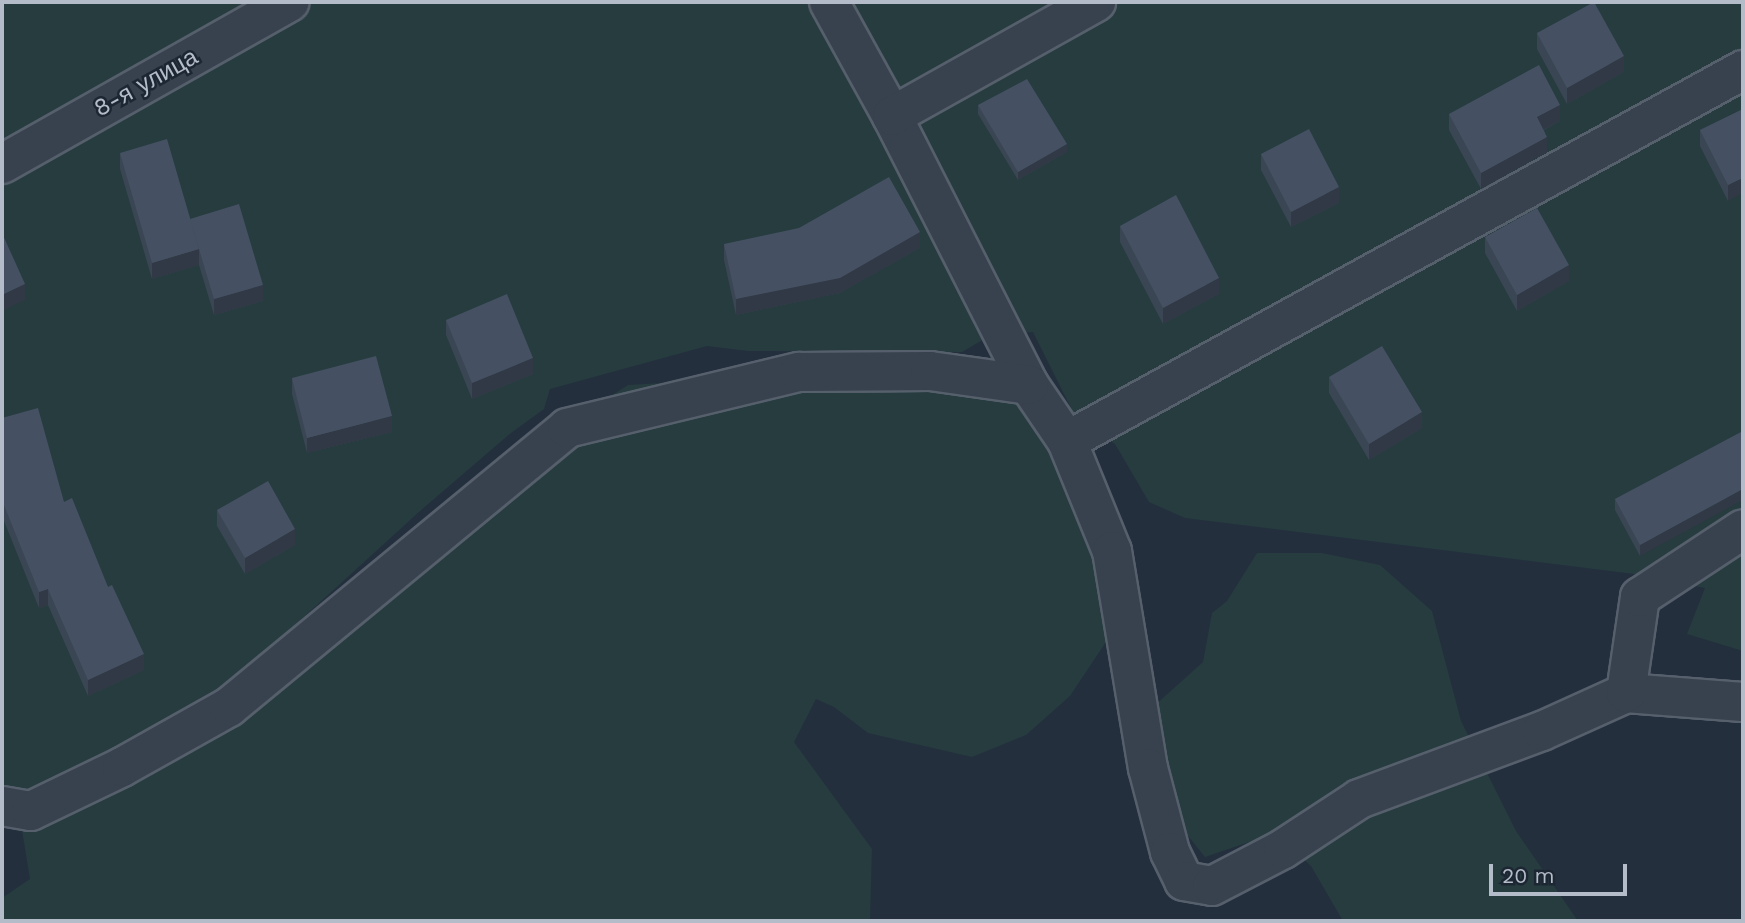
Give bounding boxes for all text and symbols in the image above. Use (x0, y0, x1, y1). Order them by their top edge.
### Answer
street label: 8-я улица (89, 43, 203, 123)
scale bar (1493, 850, 1631, 894)
text: 20 m (1502, 863, 1554, 888)

